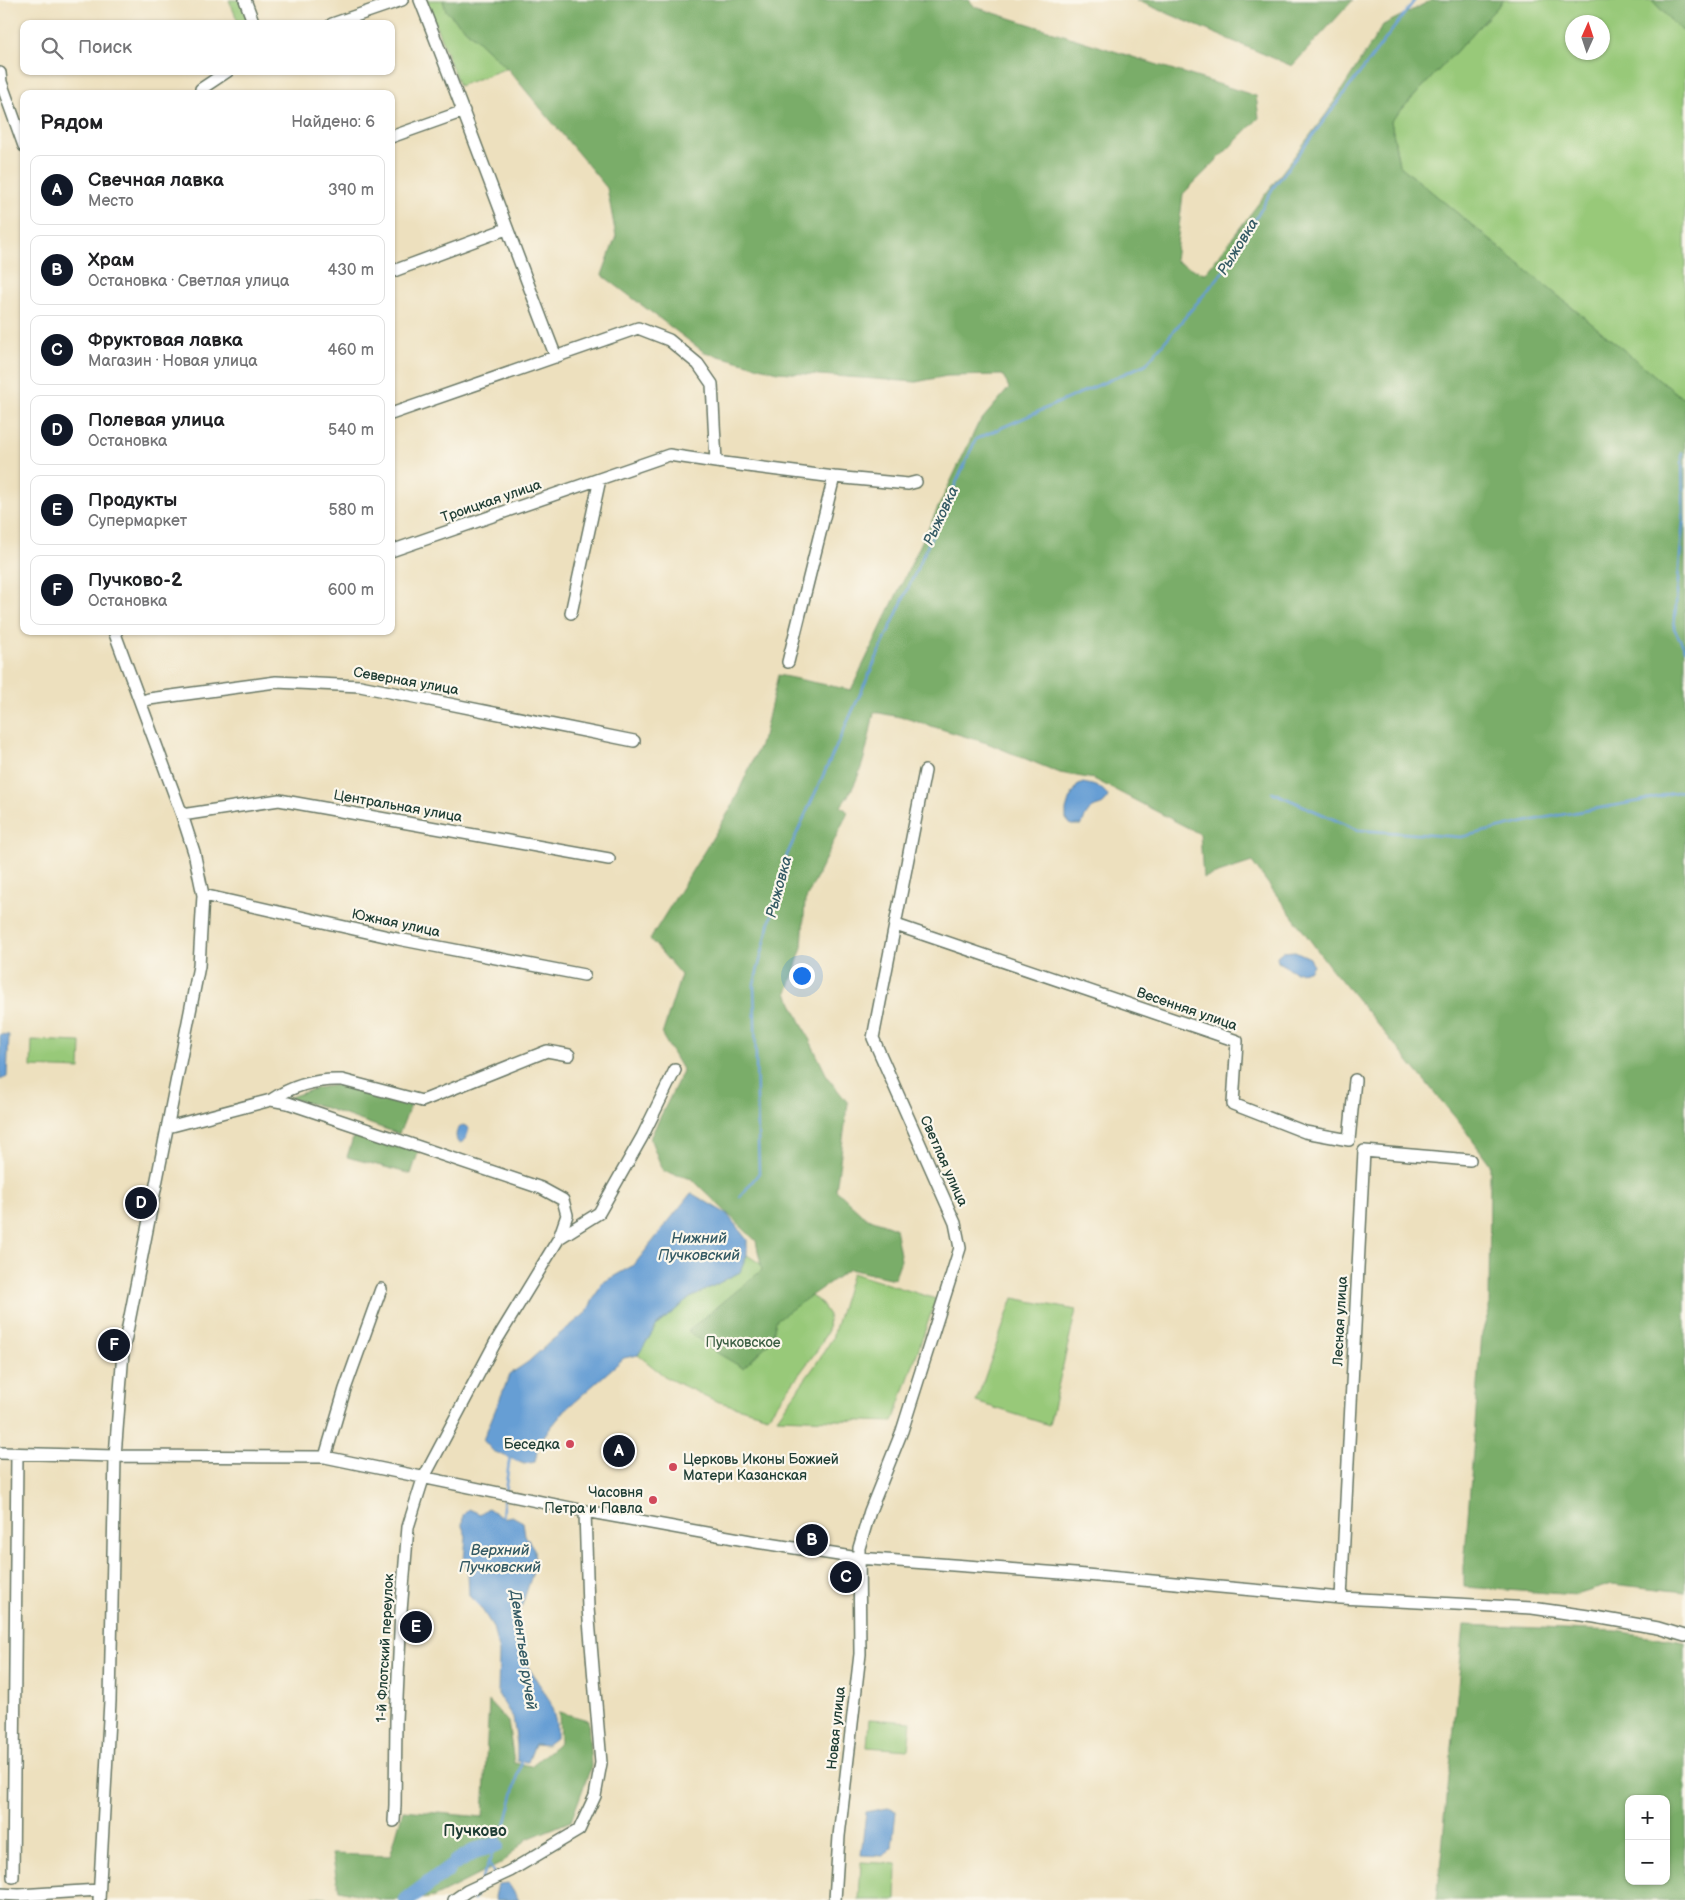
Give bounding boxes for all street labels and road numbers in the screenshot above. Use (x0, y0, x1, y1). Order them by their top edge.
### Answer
street label: Троицкая улица (439, 476, 544, 526)
street label: Северная улица (352, 663, 461, 699)
street label: Центральная улица (332, 786, 464, 826)
street label: Южная улица (350, 905, 442, 941)
street label: Весенняя улица (1134, 984, 1240, 1034)
street label: Светлая улица (916, 1113, 972, 1210)
street label: Лесная улица (1329, 1275, 1351, 1367)
street label: 1-й Флотский переулок (373, 1573, 397, 1723)
street label: Новая улица (823, 1685, 849, 1770)

